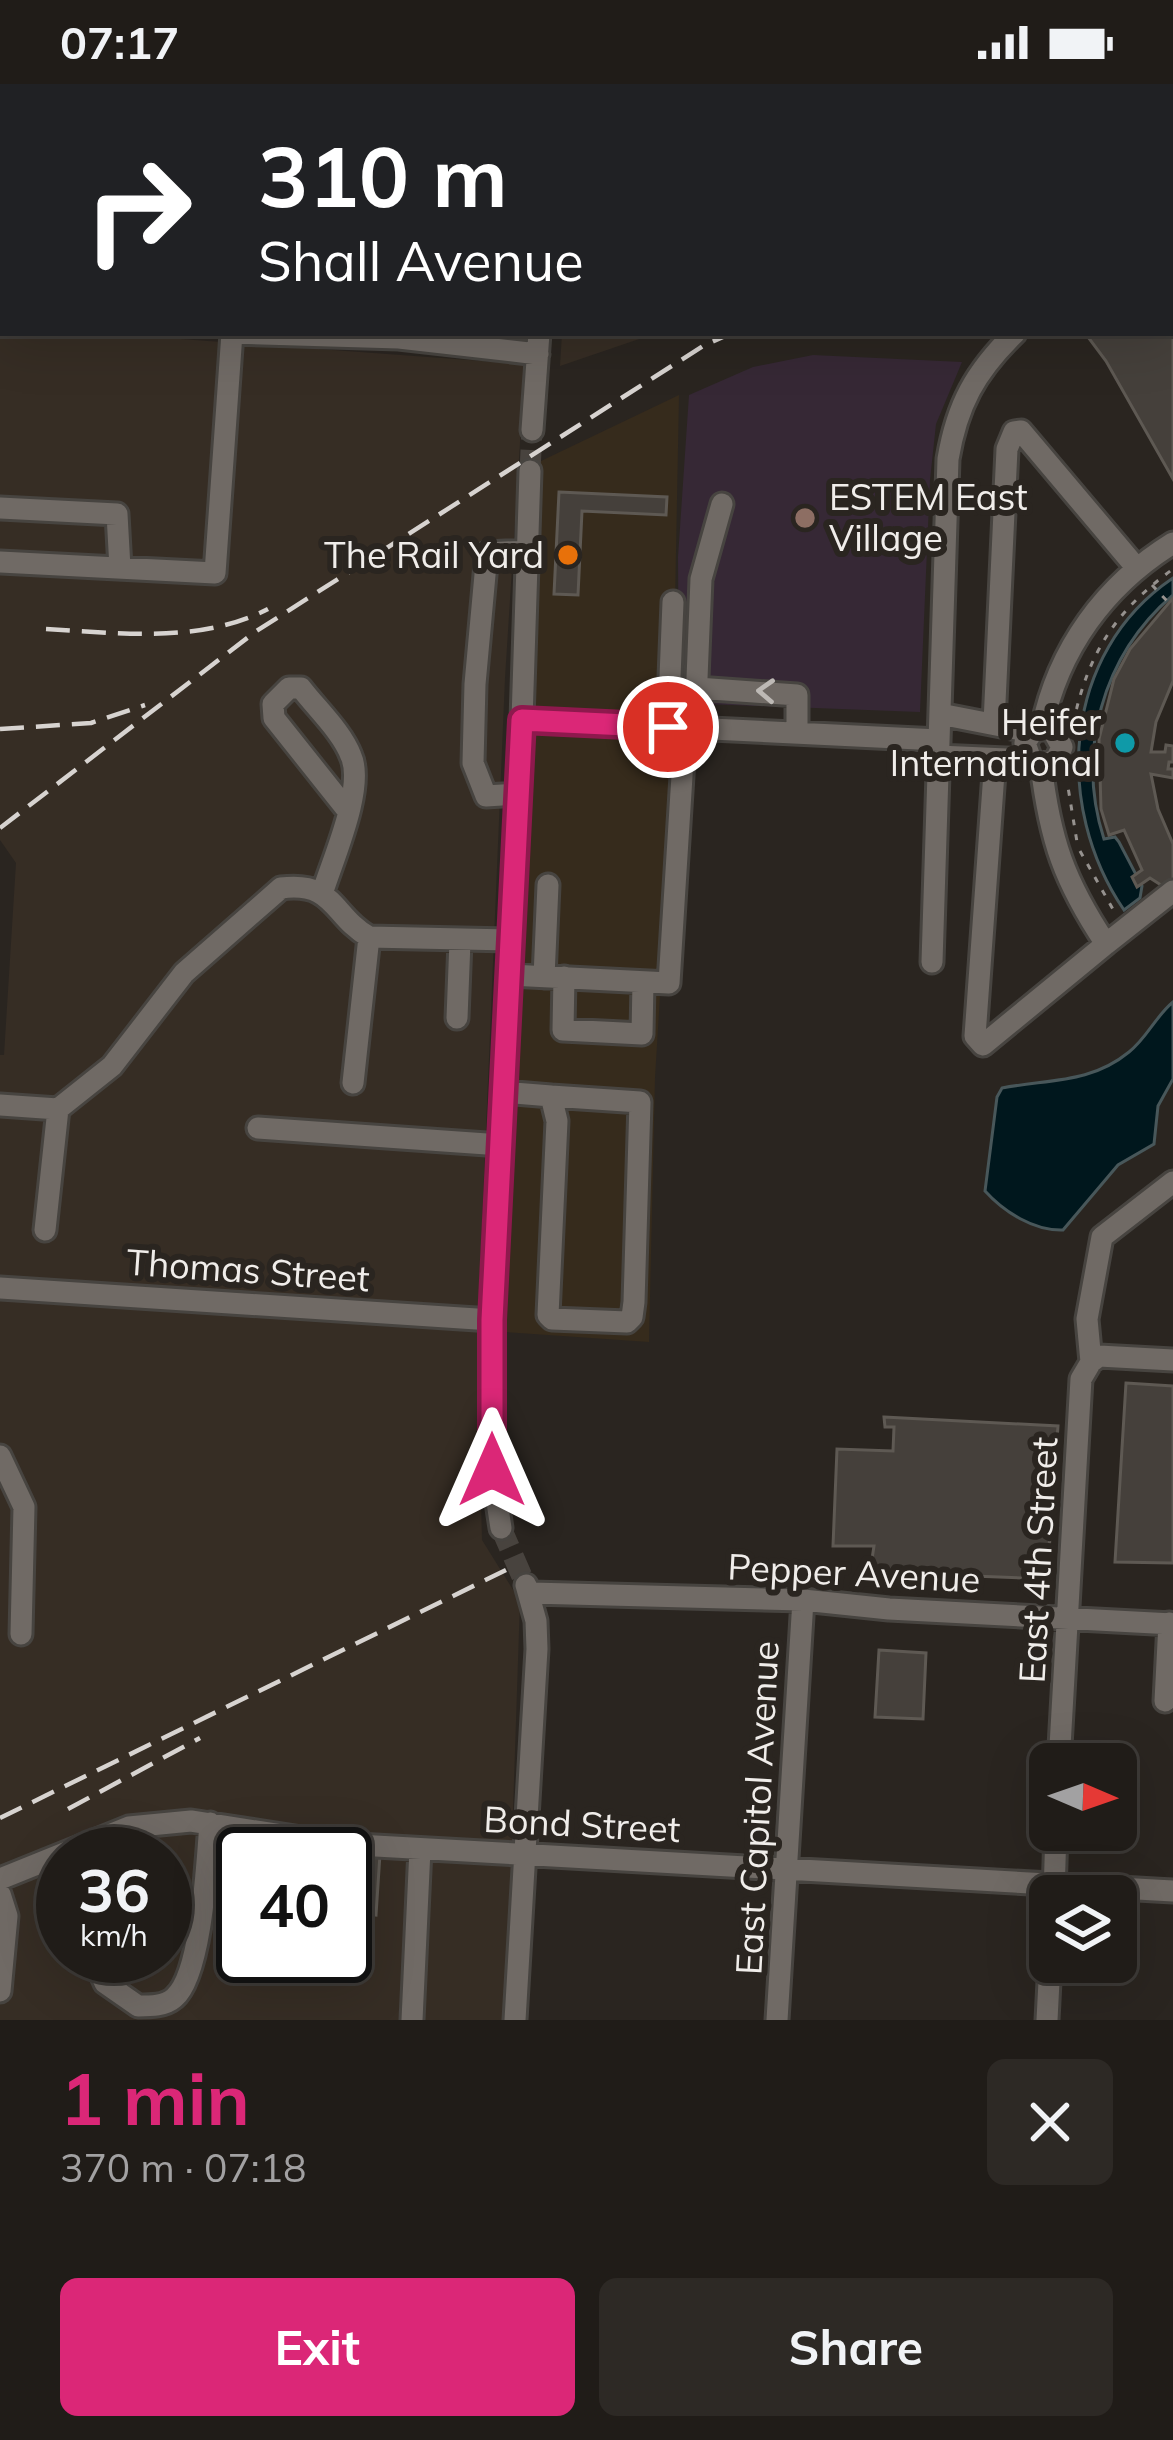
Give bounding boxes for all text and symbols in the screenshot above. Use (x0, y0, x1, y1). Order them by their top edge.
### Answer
text: 07:17 (60, 14, 179, 70)
text: 310 m (258, 123, 508, 228)
icon: right (60, 132, 216, 288)
text: Shall Avenue (258, 227, 584, 295)
place label: ESTEM East Village (829, 474, 1028, 560)
marker: ESTEM East Village (792, 505, 818, 531)
place label: The Rail Yard (324, 532, 544, 577)
marker: The Rail Yard (555, 542, 581, 568)
pin (617, 676, 719, 778)
one-way arrow (756, 678, 774, 704)
icon: arrive (635, 694, 701, 760)
place label: Heifer International (890, 699, 1101, 785)
marker: Heifer International (1112, 730, 1138, 756)
street label: Thomas Street (125, 1239, 371, 1300)
position arrow (429, 1407, 555, 1533)
street label: East 4th Street (1009, 1436, 1066, 1684)
street label: Pepper Avenue (727, 1543, 981, 1602)
street label: East Capitol Avenue (725, 1640, 788, 1976)
north arrow (1029, 1743, 1137, 1851)
map controls (1029, 1743, 1137, 1983)
street label: Bond Street (483, 1796, 681, 1851)
speed limit sign: 40 (216, 1827, 372, 1983)
text: 36 (78, 1852, 150, 1927)
button: layers (1029, 1875, 1137, 1983)
text: km/h (80, 1916, 148, 1954)
text: 1 min (60, 2053, 250, 2143)
button: close (987, 2059, 1113, 2185)
text: 370 m · 07:18 (60, 2143, 306, 2192)
button: Exit (60, 2278, 575, 2416)
button: Share (599, 2278, 1113, 2416)

